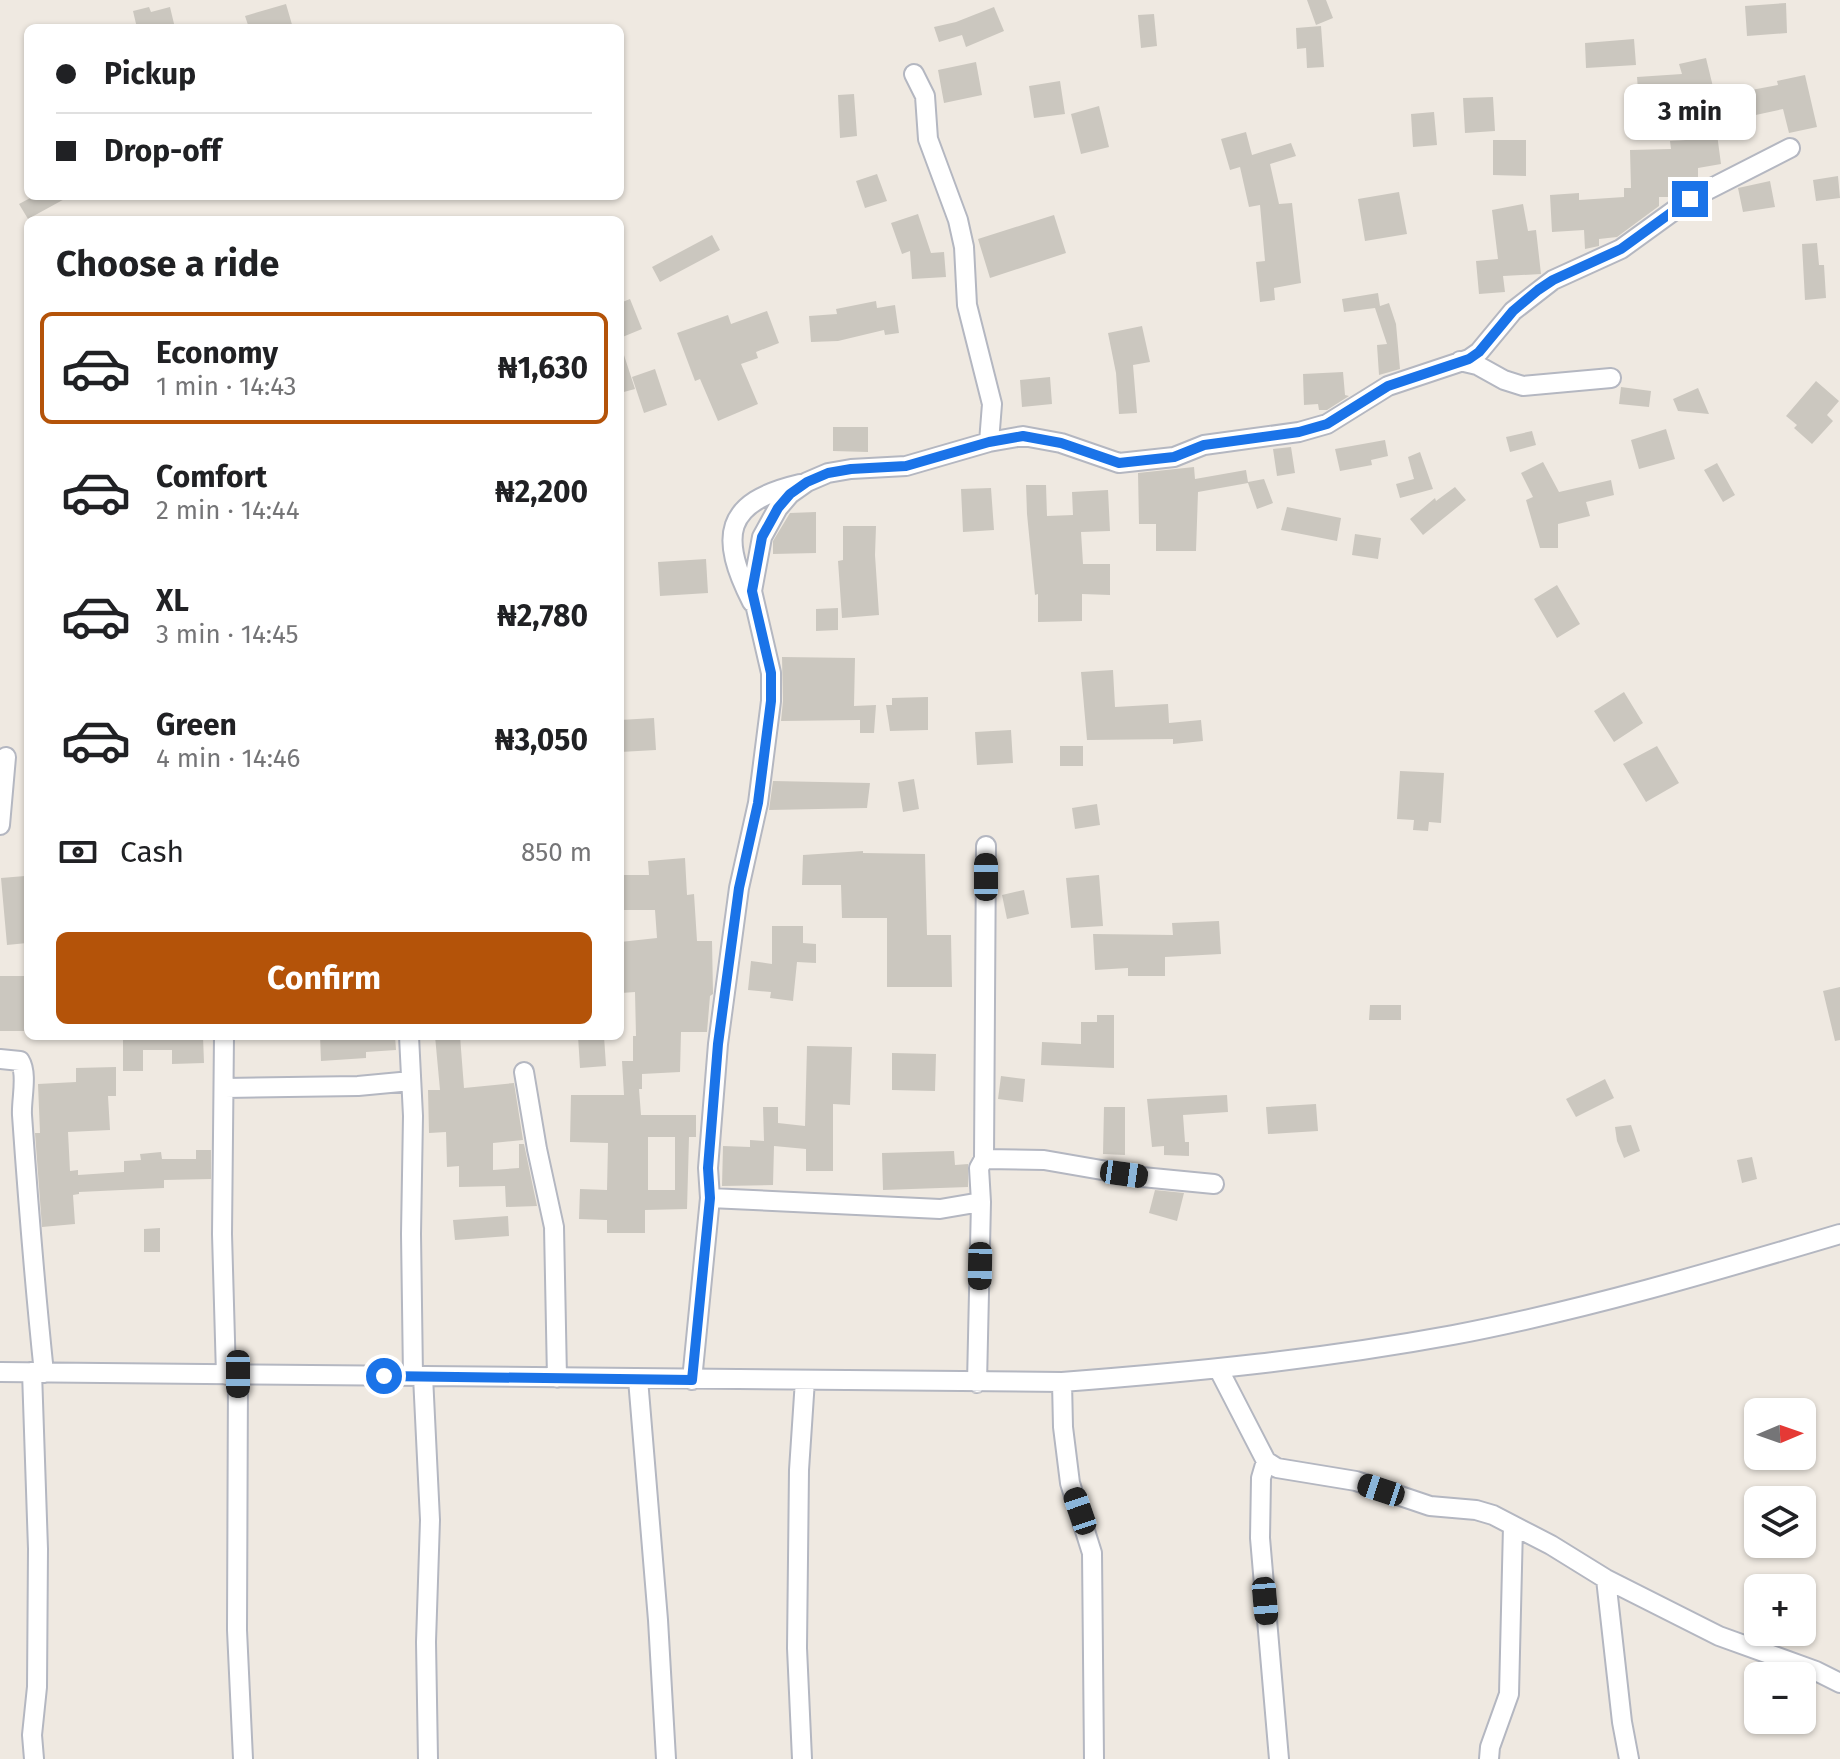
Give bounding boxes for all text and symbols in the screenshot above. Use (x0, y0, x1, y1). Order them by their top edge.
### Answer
text: Pickup (104, 56, 196, 92)
callout: 3 min (1624, 83, 1756, 139)
text: 3 min (1658, 96, 1722, 127)
text: Drop-off (104, 133, 221, 169)
route end (1672, 181, 1708, 217)
text: Choose a ride (56, 242, 279, 286)
icon: car (60, 332, 132, 404)
text: Economy (156, 335, 278, 371)
text: ₦1,630 (498, 350, 588, 386)
text: 1 min · 14:43 (156, 371, 297, 402)
icon: car (60, 456, 132, 528)
text: Comfort (156, 459, 267, 495)
text: ₦2,200 (495, 474, 588, 510)
text: 2 min · 14:44 (156, 495, 300, 526)
icon: car (60, 580, 132, 652)
text: XL (156, 583, 189, 619)
text: ₦2,780 (497, 598, 588, 634)
text: 3 min · 14:45 (156, 619, 299, 650)
icon: car (60, 704, 132, 776)
text: Green (156, 707, 237, 743)
text: ₦3,050 (495, 722, 588, 758)
text: 4 min · 14:46 (156, 743, 300, 774)
icon: cash (56, 830, 100, 874)
text: Cash (120, 834, 184, 870)
text: 850 m (521, 837, 592, 868)
car (974, 853, 998, 901)
button: Confirm (56, 932, 592, 1024)
car (1099, 1159, 1149, 1189)
car (968, 1242, 992, 1290)
car (226, 1350, 250, 1398)
route start (366, 1358, 402, 1394)
north arrow (1744, 1398, 1816, 1470)
map controls (1744, 1398, 1816, 1734)
car (1354, 1471, 1408, 1509)
car (1061, 1484, 1099, 1538)
button: layers (1744, 1486, 1816, 1558)
button: + (1744, 1574, 1816, 1646)
car (1251, 1576, 1279, 1626)
button: − (1744, 1662, 1816, 1734)

